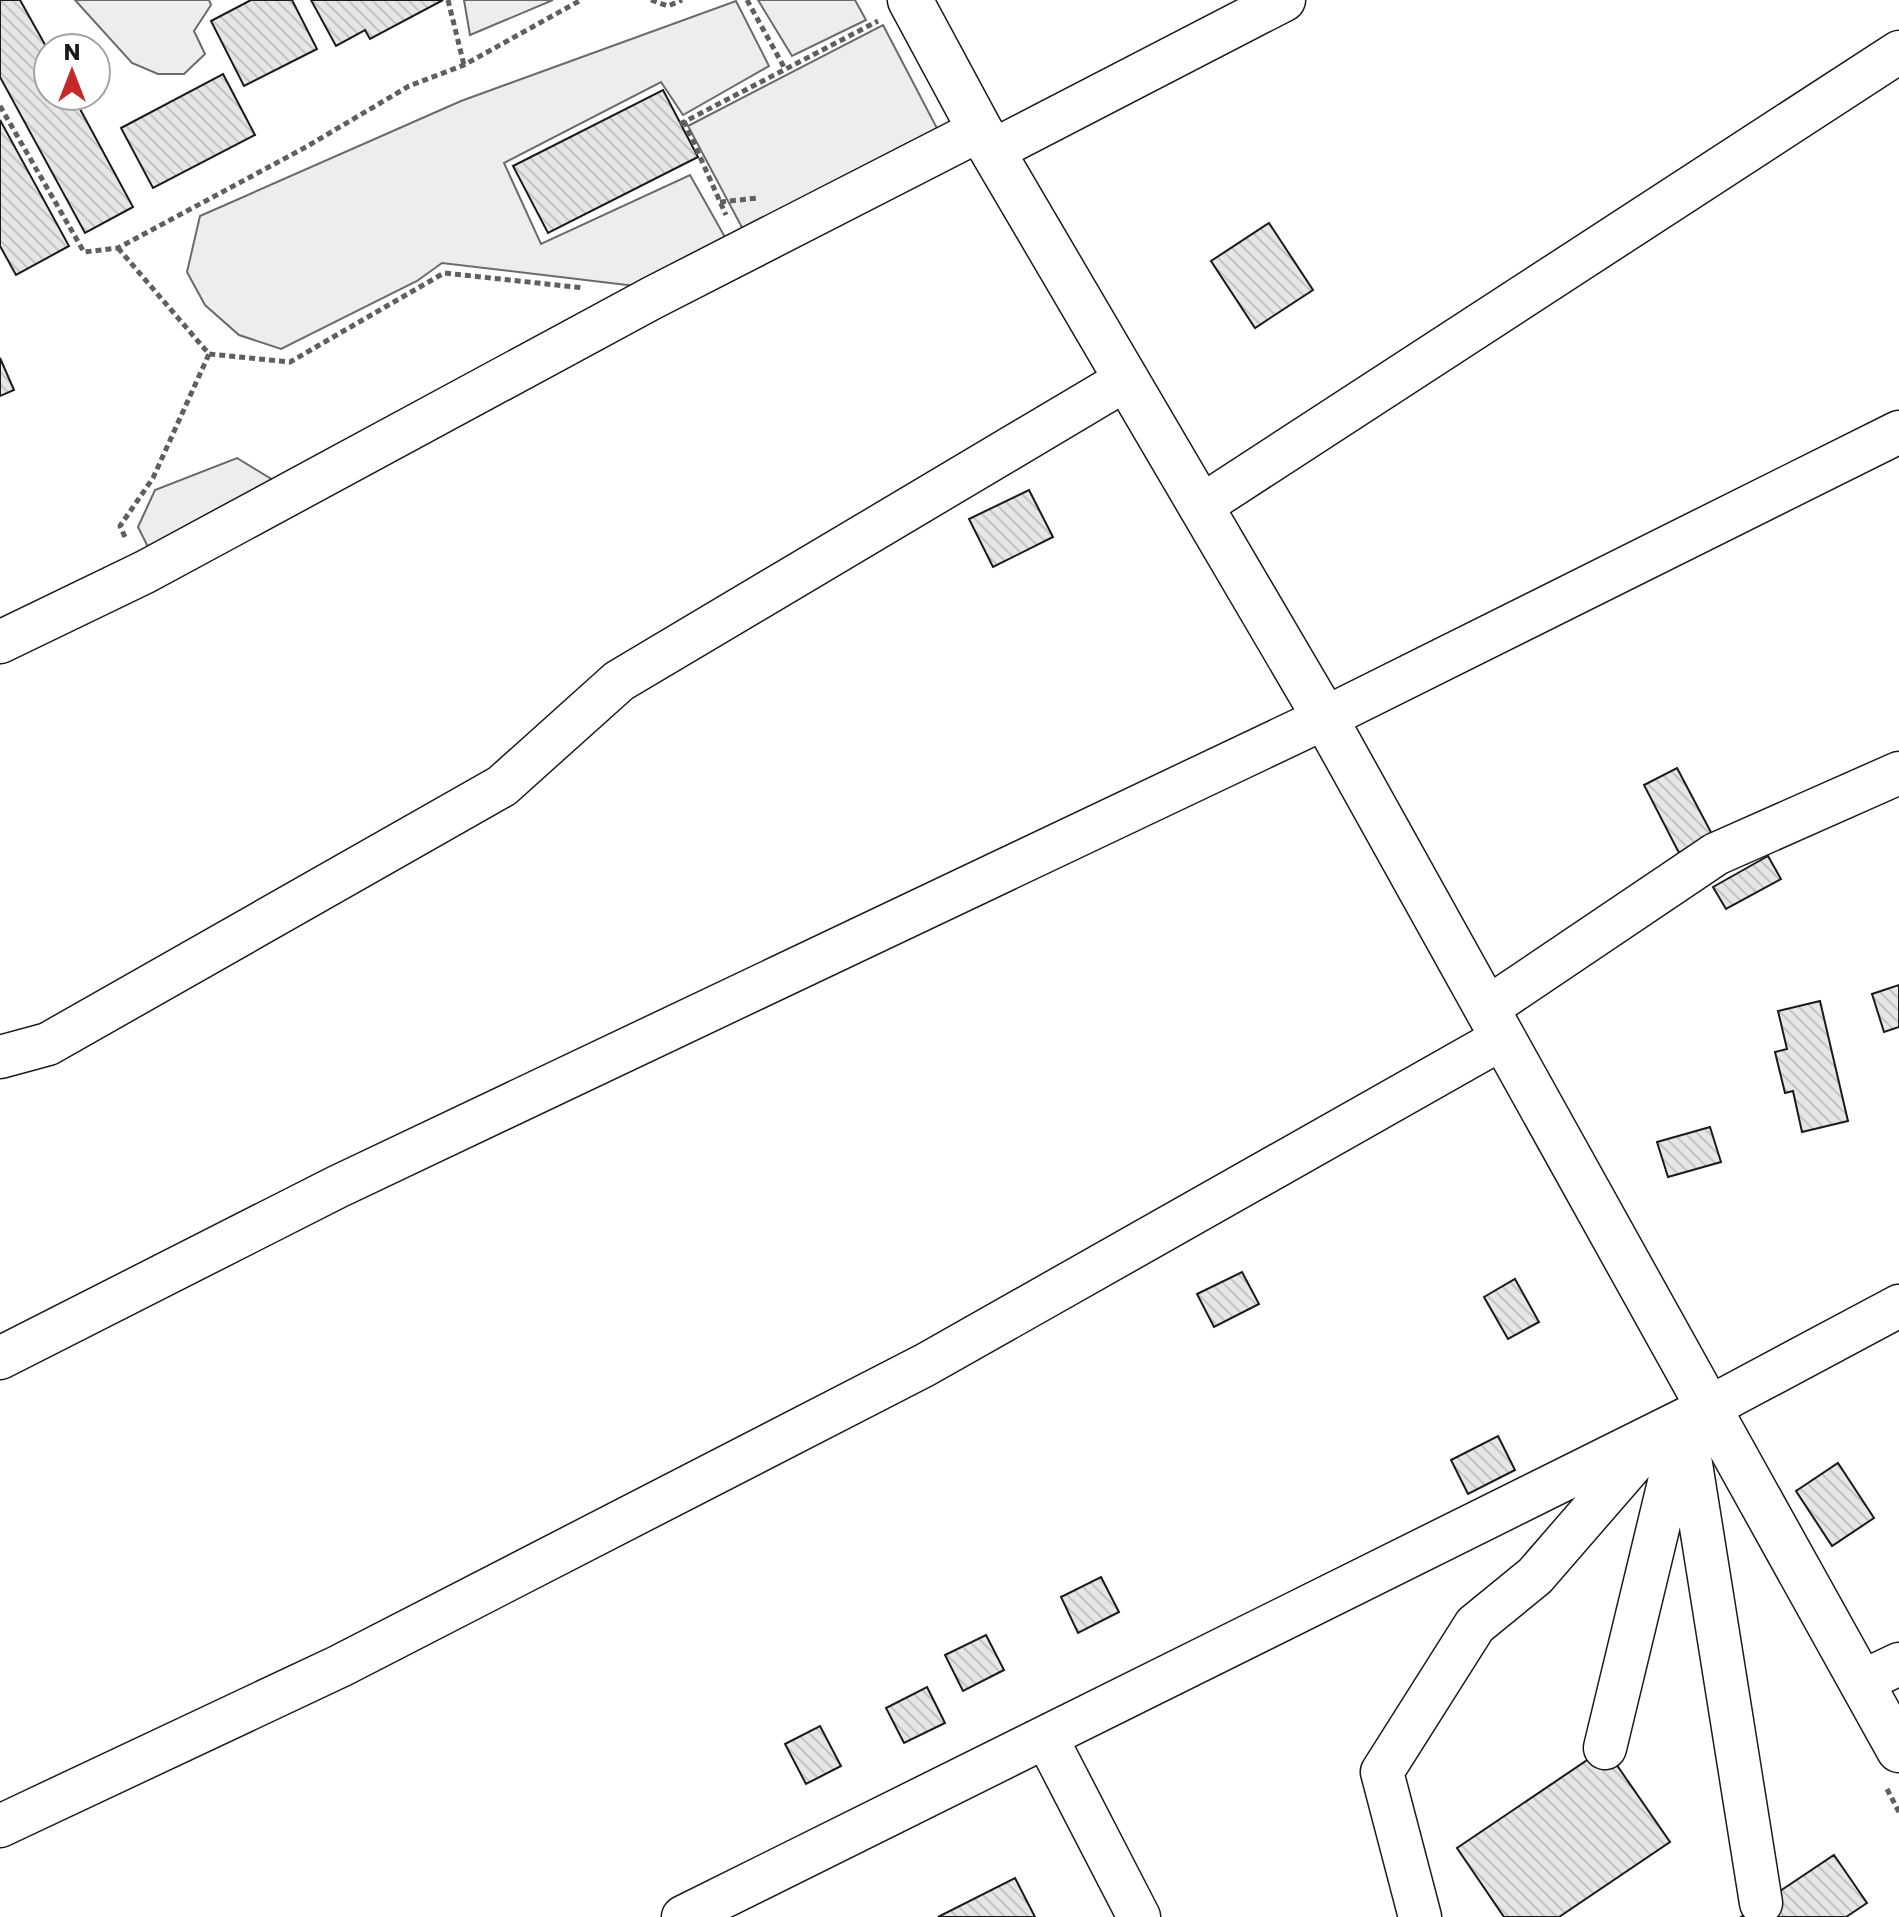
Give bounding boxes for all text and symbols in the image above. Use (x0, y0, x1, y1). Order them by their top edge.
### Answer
north arrow (32, 32, 112, 112)
text: N (64, 37, 80, 68)

